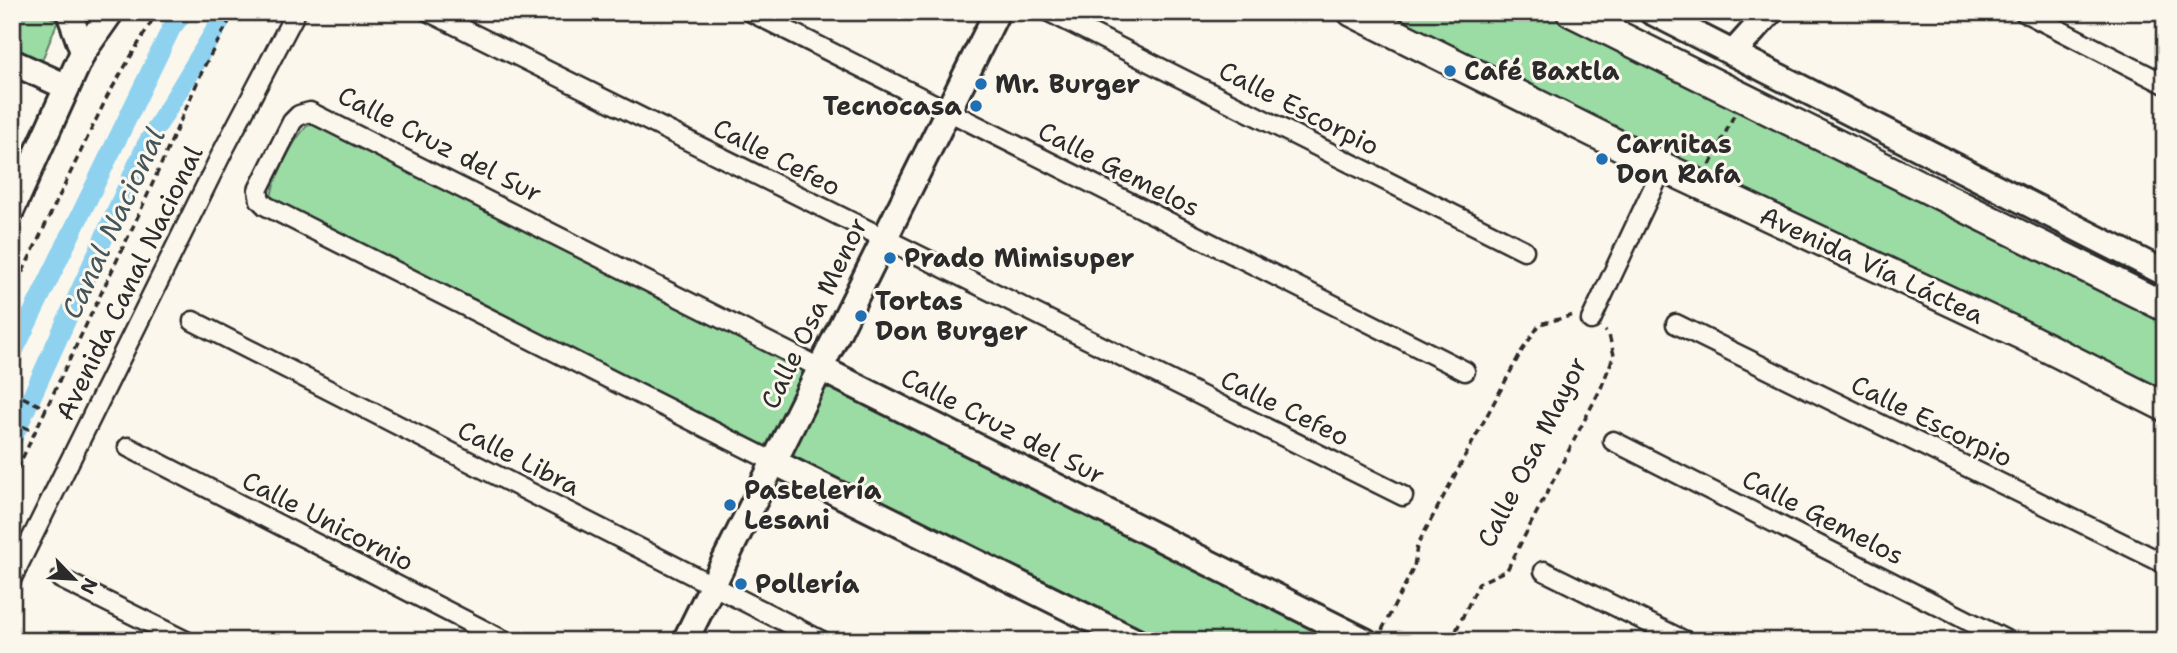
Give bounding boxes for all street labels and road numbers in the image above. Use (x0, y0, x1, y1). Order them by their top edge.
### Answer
street label: Calle Escorpio (1213, 52, 1385, 163)
street label: Calle Cruz del Sur (332, 77, 548, 210)
street label: Calle Cefeo (707, 109, 847, 204)
street label: Calle Gemelos (1032, 113, 1206, 224)
street label: Avenida Canal Nacional (47, 139, 210, 426)
street label: Avenida Vía Láctea (1754, 197, 1990, 332)
street label: Calle Osa Menor (752, 211, 875, 415)
street label: Calle Osa Mayor (1468, 350, 1595, 553)
street label: Calle Cruz del Sur (895, 359, 1111, 492)
street label: Calle Cefeo (1215, 361, 1355, 454)
street label: Calle Escorpio (1846, 366, 2019, 475)
street label: Calle Libra (452, 412, 586, 503)
street label: Calle Gemelos (1736, 461, 1910, 572)
street label: Calle Unicornio (236, 462, 420, 579)

